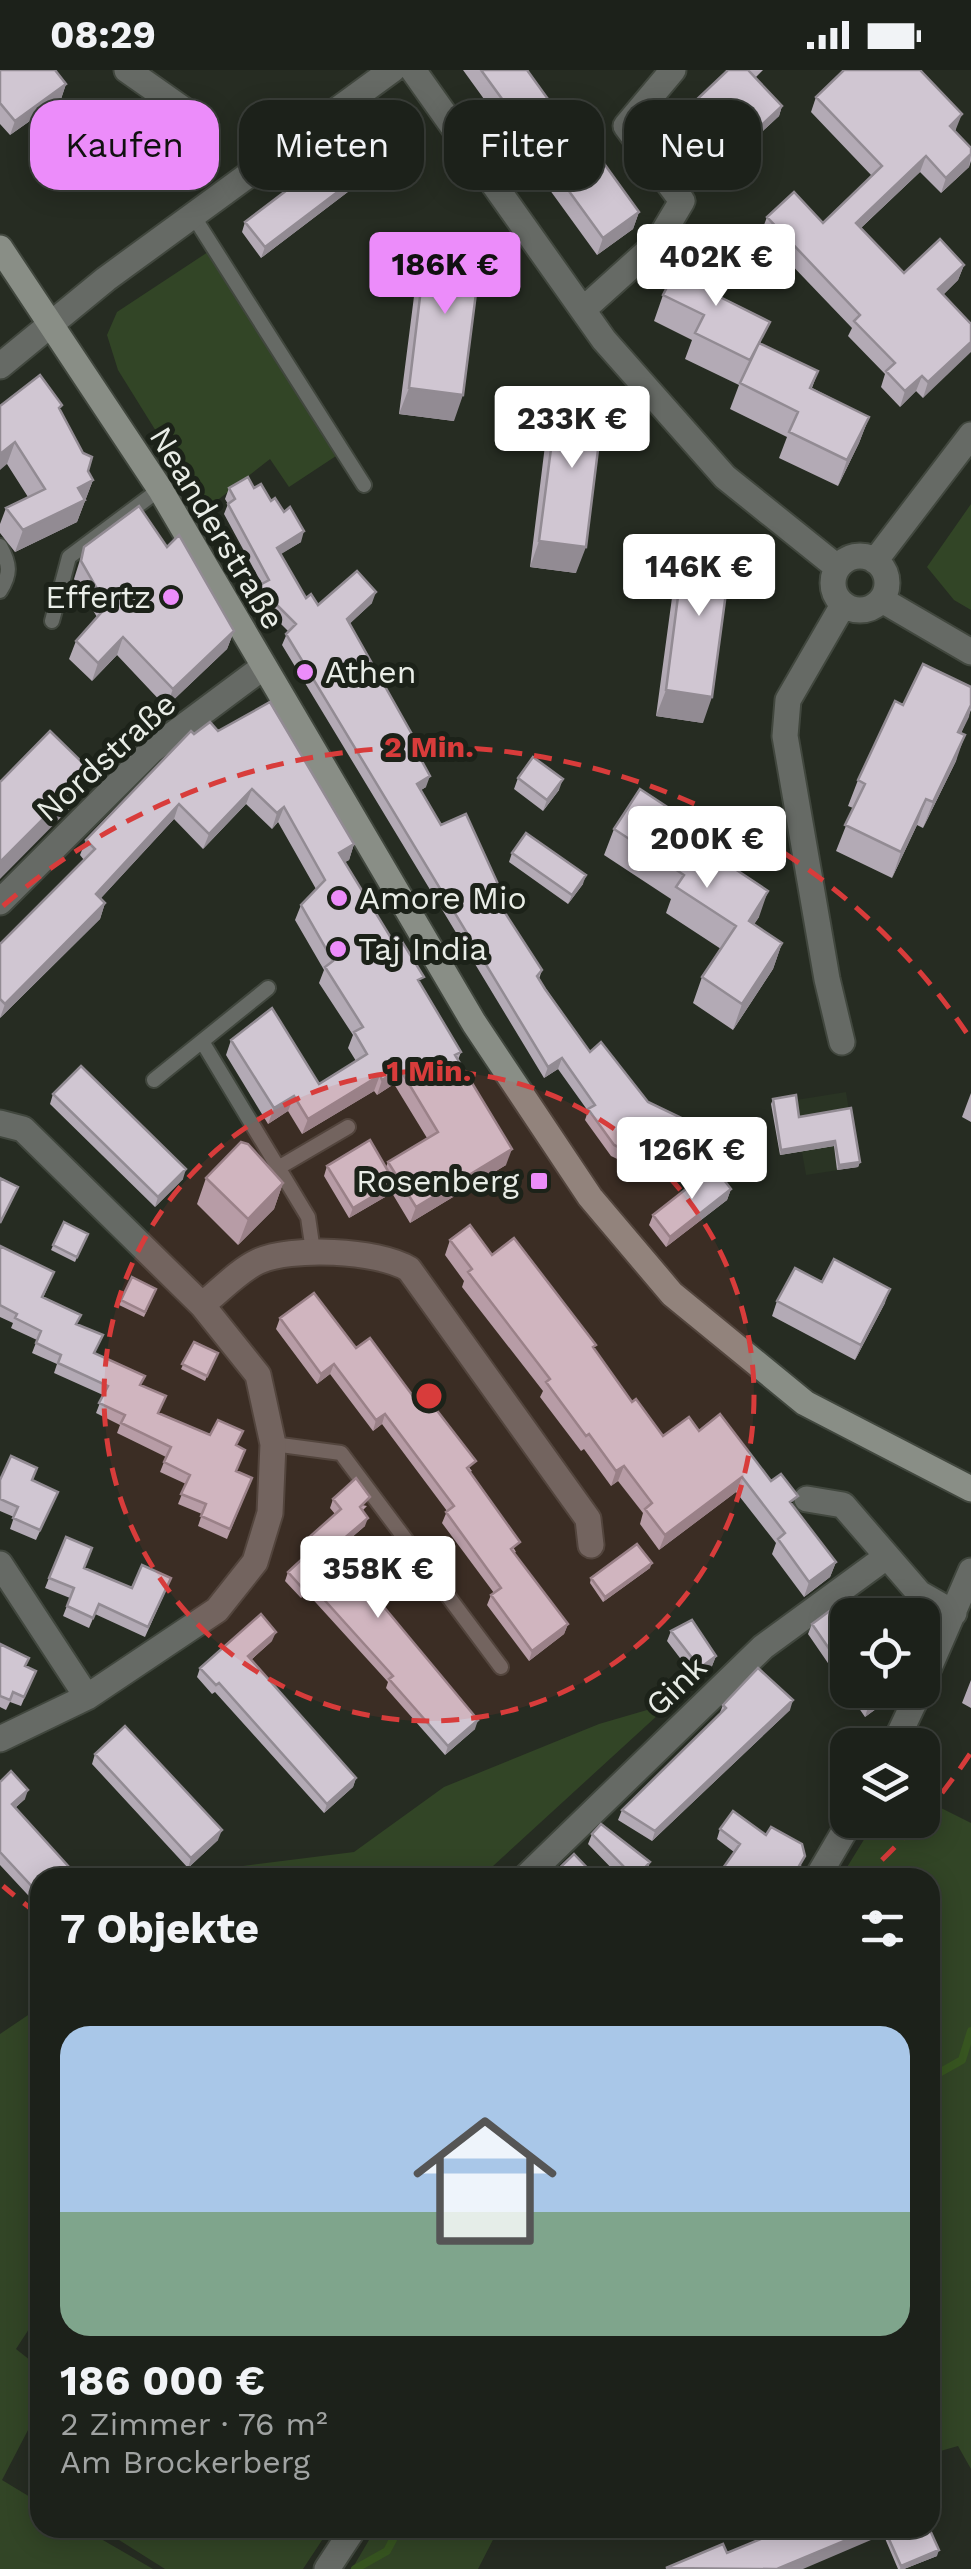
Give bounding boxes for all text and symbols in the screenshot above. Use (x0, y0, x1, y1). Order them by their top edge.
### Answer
text: 08:29 (50, 13, 156, 57)
chip: Kaufen (30, 100, 219, 190)
chip: Mieten (239, 100, 424, 190)
chip: Filter (444, 100, 604, 190)
chip: Neu (624, 100, 761, 190)
pin: 402K € (635, 224, 797, 309)
pin: 186K € (364, 232, 526, 317)
text: 402K € (659, 237, 773, 275)
text: 186K € (391, 245, 499, 283)
pin: 233K € (491, 386, 653, 471)
text: 233K € (517, 399, 627, 437)
street label: Neanderstraße (142, 420, 292, 636)
pin: 146K € (618, 534, 780, 619)
text: 146K € (645, 547, 753, 585)
place label: Effertz (45, 578, 151, 616)
marker: Effertz (160, 586, 182, 608)
place label: Athen (325, 653, 417, 691)
marker: Athen (294, 661, 316, 683)
street label: Nordstraße (29, 685, 183, 829)
text: 2 Min. (384, 729, 474, 764)
pin: 200K € (626, 806, 788, 891)
text: 200K € (650, 819, 764, 857)
place label: Amore Mio (359, 879, 527, 917)
marker: Amore Mio (328, 887, 350, 909)
place label: Taj India (358, 930, 487, 968)
marker: Taj India (327, 938, 349, 960)
text: 1 Min. (387, 1053, 471, 1088)
pin: 126K € (611, 1117, 773, 1202)
text: 126K € (639, 1130, 745, 1168)
place label: Rosenberg (356, 1162, 520, 1200)
marker: Rosenberg (528, 1170, 550, 1192)
centre of rings (411, 1378, 447, 1414)
pin: 358K € (297, 1536, 459, 1621)
text: 358K € (322, 1549, 434, 1587)
map controls (830, 1598, 940, 1838)
button: locate (830, 1598, 940, 1708)
street label: Gink (638, 1648, 714, 1724)
button: layers (830, 1728, 940, 1838)
icon: filters (855, 1901, 910, 1956)
text: 7 Objekte (60, 1904, 259, 1953)
icon: home (395, 2091, 575, 2271)
text: 186 000 € (60, 2356, 265, 2405)
text: 2 Zimmer · 76 m² (60, 2405, 328, 2443)
text: Am Brockerberg (60, 2443, 310, 2481)

